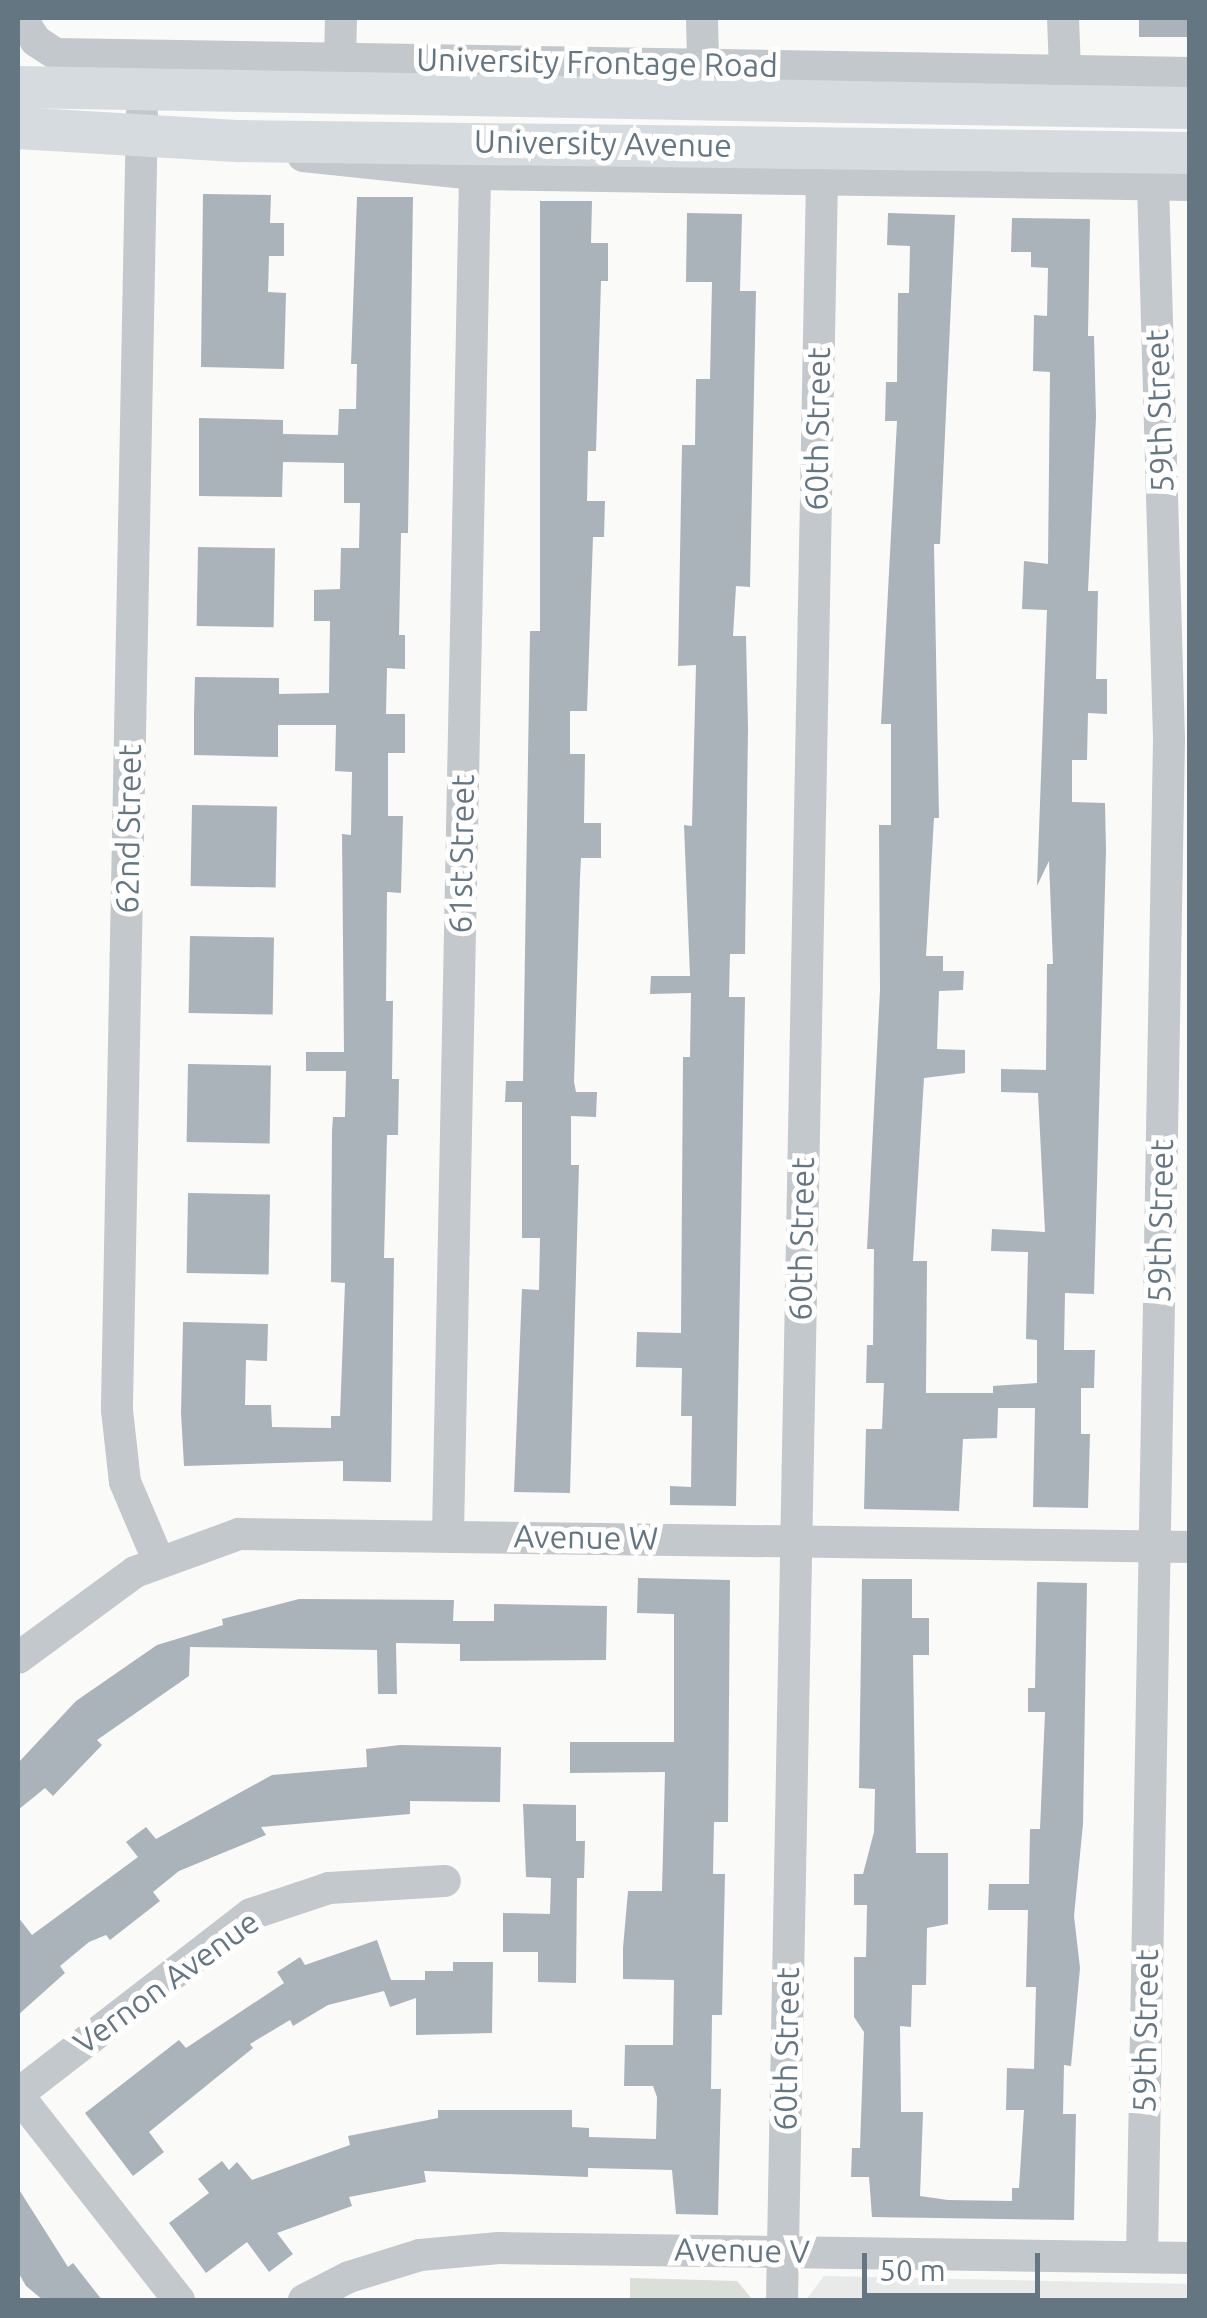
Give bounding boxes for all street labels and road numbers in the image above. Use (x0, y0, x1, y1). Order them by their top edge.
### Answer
street label: University Frontage Road (416, 40, 778, 84)
street label: University Avenue (474, 122, 732, 164)
street label: 59th Street (1137, 329, 1181, 493)
street label: 60th Street (796, 347, 838, 511)
street label: 62nd Street (107, 744, 149, 914)
street label: 61st Street (440, 774, 482, 934)
street label: 59th Street (1139, 1139, 1181, 1303)
street label: 60th Street (780, 1157, 822, 1321)
street label: Avenue W (513, 1517, 659, 1557)
street label: Vernon Avenue (66, 1902, 266, 2062)
street label: 59th Street (1124, 1949, 1166, 2113)
street label: 60th Street (765, 1967, 807, 2131)
street label: Avenue V (674, 2230, 810, 2270)

